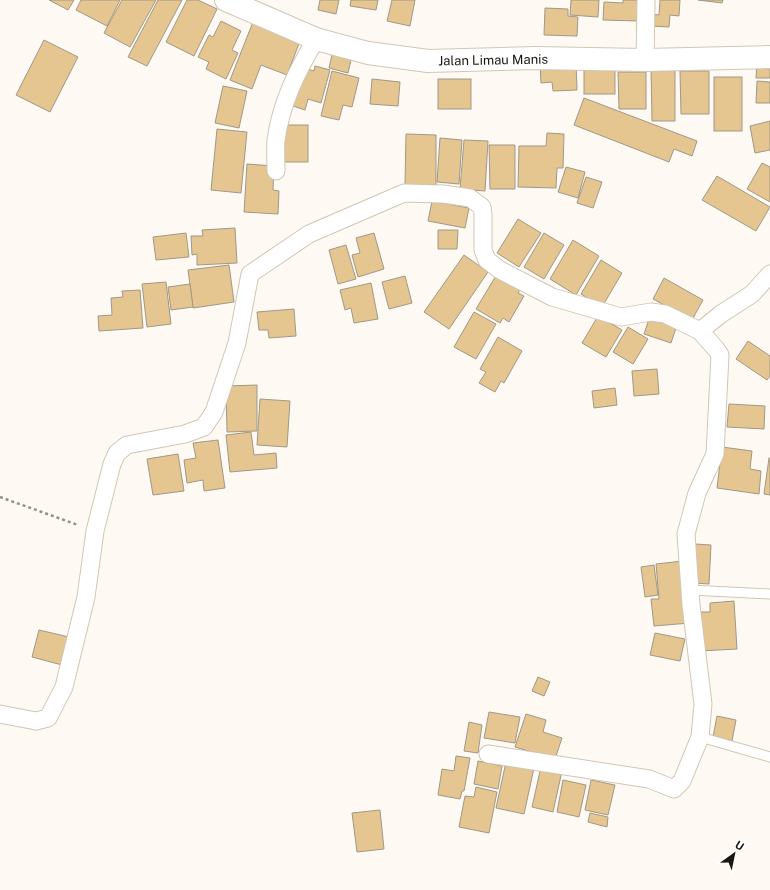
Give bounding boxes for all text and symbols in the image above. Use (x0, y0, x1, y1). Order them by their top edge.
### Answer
street label: Jalan Limau Manis (438, 52, 548, 68)
north arrow (714, 834, 754, 874)
text: U (733, 838, 746, 853)

